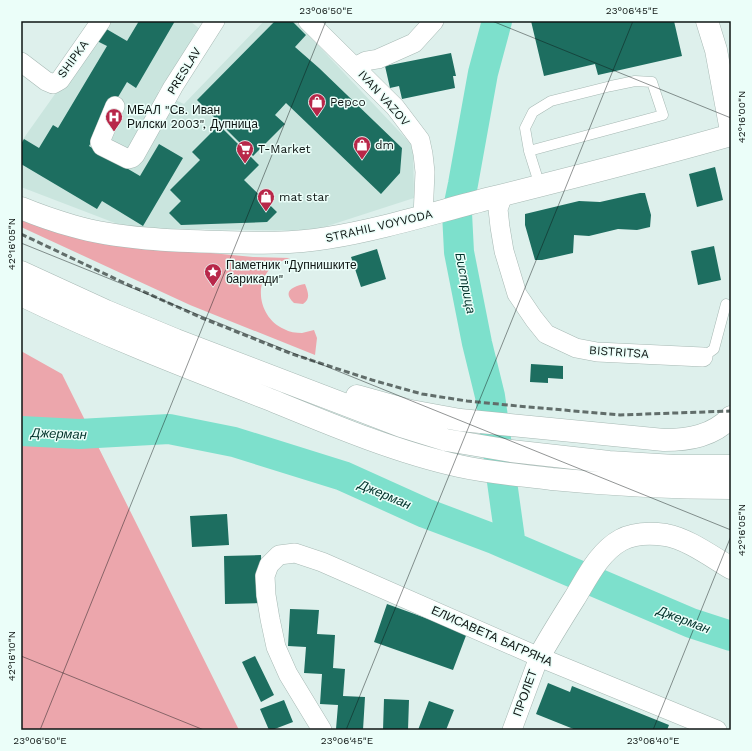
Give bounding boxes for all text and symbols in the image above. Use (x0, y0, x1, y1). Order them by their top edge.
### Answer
text: 23°06'50"E (299, 5, 353, 16)
text: 23°06'45"E (606, 5, 658, 16)
street label: SHIPKA (55, 37, 91, 81)
street label: PRESLAV (164, 45, 204, 97)
street label: IVAN VAZOV (355, 67, 413, 129)
text: 42°16'00"N (736, 91, 747, 143)
shop icon: Pepco (307, 92, 327, 117)
place label: Pepco (330, 95, 366, 109)
place label: МБАЛ "Св. Иван Рилски 2003", Дупница (127, 103, 258, 131)
hospital icon: МБАЛ "Св. Иван Рилски 2003", Дупница (104, 107, 124, 132)
shop icon: dm (352, 135, 372, 160)
place label: dm (375, 138, 394, 152)
supermarket icon: T-Market (235, 139, 255, 164)
place label: T-Market (258, 142, 310, 156)
shop icon: mat star (256, 187, 276, 212)
place label: mat star (279, 190, 329, 204)
street label: STRAHIL VOYVODA (324, 207, 434, 245)
text: 42°16'05"N (6, 218, 17, 270)
water label: Бистрица (452, 251, 479, 315)
place label: Паметник "Дупнишките барикади" (226, 258, 357, 286)
place icon: Паметник "Дупнишките барикади" (203, 262, 223, 287)
street label: BISTRITSA (589, 343, 649, 361)
water label: Джерман (29, 425, 87, 442)
water label: Джерман (354, 476, 413, 512)
text: 42°16'05"N (736, 504, 747, 556)
water label: Джерман (653, 602, 713, 636)
street label: ЕЛИСАВЕТА БАГРЯНА (429, 603, 555, 669)
text: 42°16'10"N (6, 631, 17, 681)
street label: ПРОЛЕТ (510, 667, 540, 718)
text: 23°06'50"E (13, 735, 67, 746)
text: 23°06'45"E (321, 735, 373, 746)
text: 23°06'40"E (627, 735, 679, 746)

